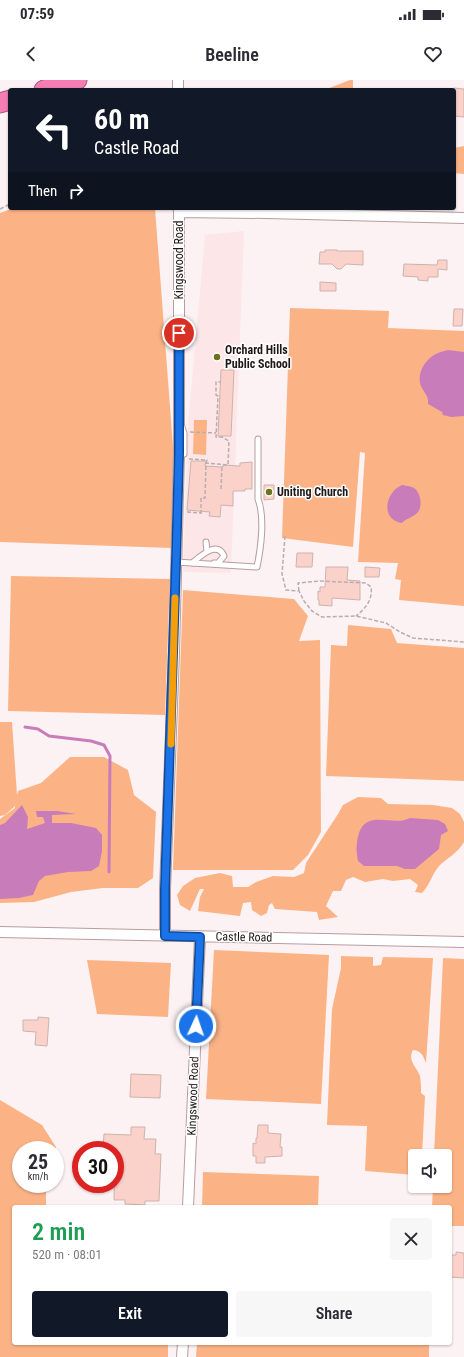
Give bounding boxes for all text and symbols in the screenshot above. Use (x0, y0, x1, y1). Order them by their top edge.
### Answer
text: 07:59 (20, 5, 54, 23)
icon: back (20, 43, 42, 65)
icon: heart (422, 43, 444, 65)
text: Beeline (205, 44, 259, 65)
text: 60 m (94, 103, 150, 136)
icon: left (28, 104, 80, 156)
text: Castle Road (94, 137, 179, 158)
icon: right (65, 180, 87, 202)
text: Then (28, 182, 57, 200)
street label: Kingswood Road (172, 220, 186, 300)
pin (162, 316, 196, 350)
icon: arrive (168, 322, 190, 344)
place label: Orchard Hills Public School (225, 343, 291, 371)
marker: Orchard Hills Public School (212, 352, 222, 362)
place label: Uniting Church (277, 485, 348, 499)
marker: Uniting Church (264, 487, 274, 497)
street label: Castle Road (215, 930, 273, 944)
position arrow (175, 1005, 217, 1047)
street label: Kingswood Road (185, 1056, 201, 1136)
speed limit sign: 30 (72, 1141, 124, 1193)
map controls (408, 1149, 452, 1193)
button: sound (408, 1149, 452, 1193)
text: 25 (28, 1150, 48, 1174)
text: km/h (28, 1171, 48, 1182)
text: 2 min (32, 1218, 85, 1246)
button: close (390, 1218, 432, 1260)
text: 520 m · 08:01 (32, 1247, 102, 1262)
button: Exit (32, 1291, 228, 1337)
button: Share (236, 1291, 432, 1337)

